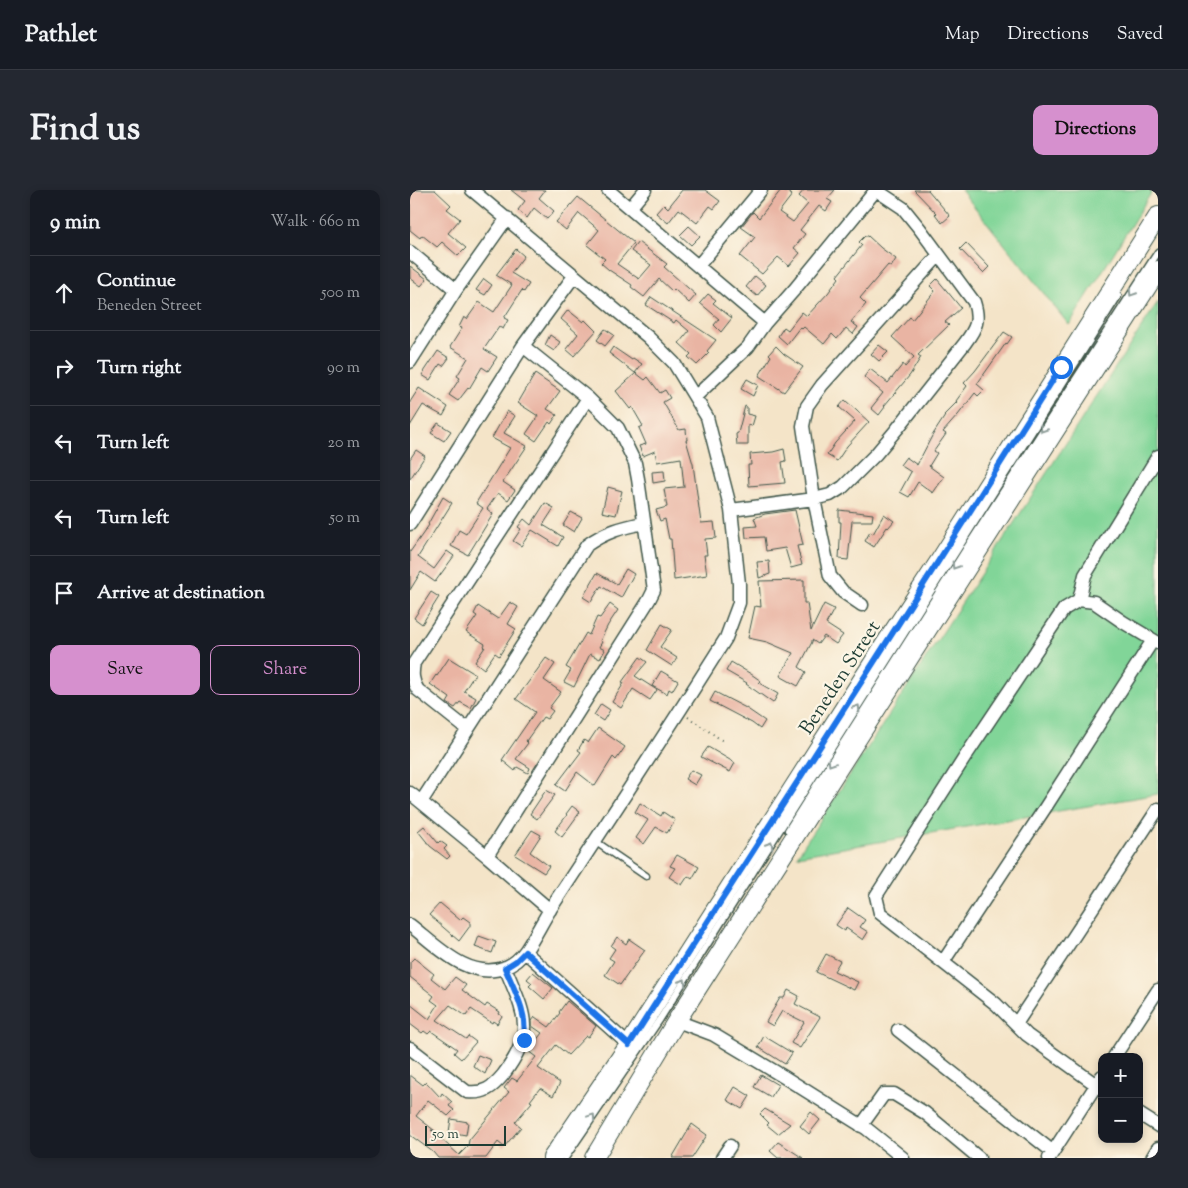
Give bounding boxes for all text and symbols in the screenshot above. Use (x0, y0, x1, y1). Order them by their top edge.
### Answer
text: Pathlet (25, 18, 97, 52)
text: Map (945, 22, 980, 48)
text: Directions (1008, 22, 1089, 48)
text: Saved (1117, 22, 1163, 48)
text: Find us (30, 105, 140, 156)
button: Directions (1033, 105, 1158, 155)
text: 9 min (50, 208, 100, 238)
text: Walk · 660 m (271, 211, 360, 234)
text: Continue (97, 268, 176, 295)
icon: ahead (50, 279, 78, 307)
text: 500 m (321, 282, 360, 305)
one-way arrow (1128, 288, 1138, 297)
text: Beneden Street (97, 295, 202, 318)
icon: right (50, 354, 78, 382)
text: Turn right (97, 355, 181, 382)
route start (1050, 356, 1073, 379)
text: 90 m (327, 357, 360, 380)
one-way arrow (1040, 424, 1050, 433)
icon: left (50, 429, 78, 457)
text: Turn left (97, 430, 169, 457)
text: 20 m (327, 432, 360, 455)
icon: left (50, 504, 78, 532)
text: Turn left (97, 505, 169, 532)
text: 50 m (329, 507, 360, 530)
one-way arrow (952, 561, 962, 570)
icon: arrive (50, 579, 78, 607)
text: Arrive at destination (97, 580, 265, 607)
street label: Beneden Street (793, 615, 889, 741)
button: Save (50, 645, 200, 695)
button: Share (210, 645, 360, 695)
one-way arrow (851, 704, 860, 714)
one-way arrow (828, 757, 838, 766)
one-way arrow (764, 842, 773, 851)
one-way arrow (677, 979, 686, 988)
route end (513, 1029, 536, 1052)
map controls (1098, 1053, 1143, 1143)
button: + (1098, 1053, 1143, 1098)
button: − (1098, 1098, 1143, 1143)
one-way arrow (586, 1114, 596, 1123)
scale bar (425, 1123, 506, 1146)
text: 50 m (432, 1125, 459, 1145)

